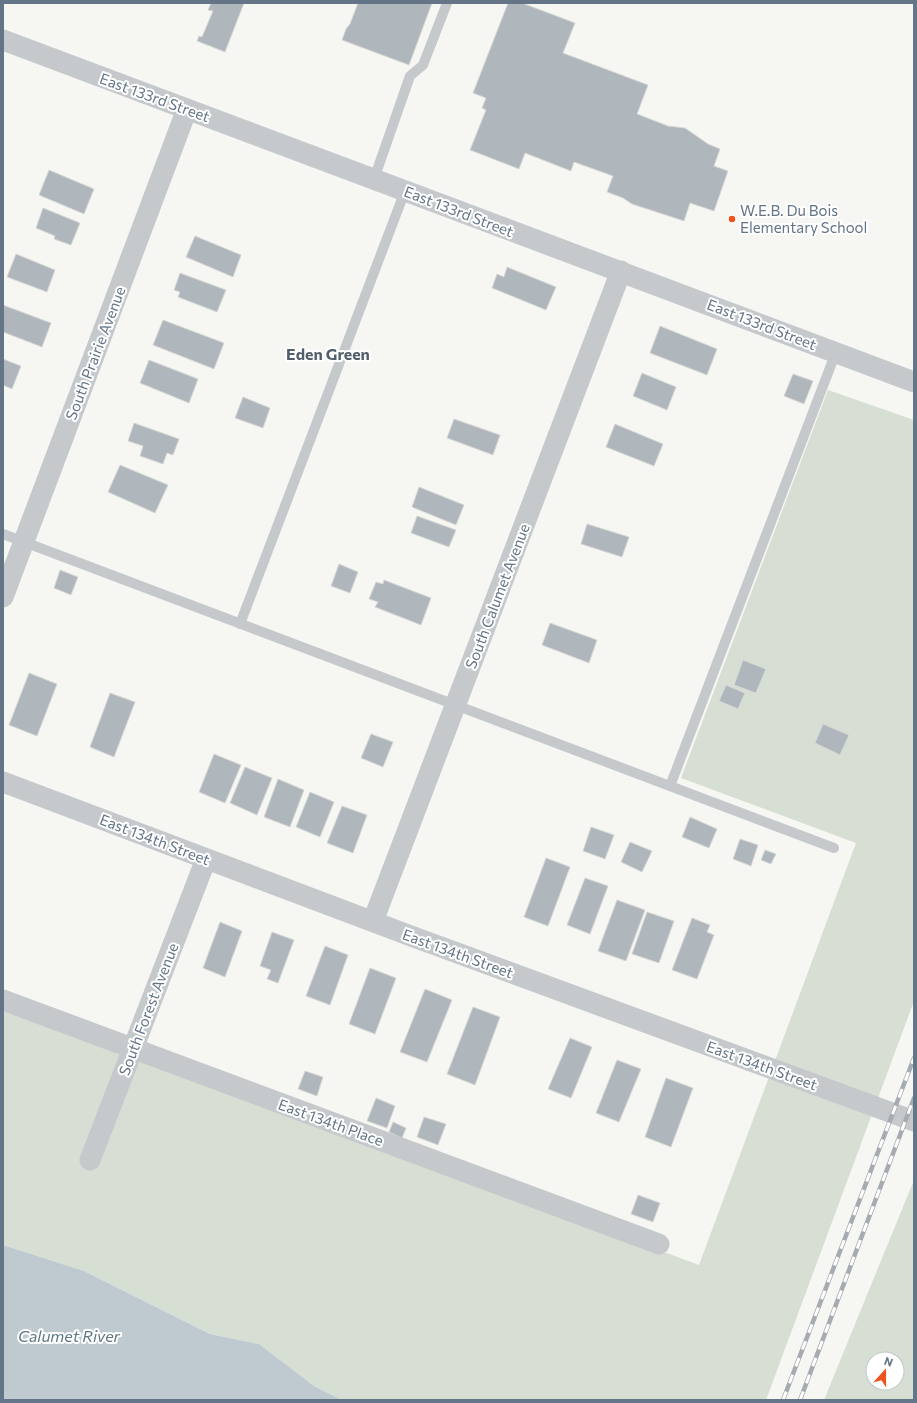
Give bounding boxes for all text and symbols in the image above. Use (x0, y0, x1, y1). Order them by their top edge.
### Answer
street label: East 133rd Street (98, 69, 212, 125)
street label: East 133rd Street (402, 182, 516, 240)
place label: W.E.B. Du Bois Elementary School (740, 201, 867, 236)
marker: W.E.B. Du Bois Elementary School (727, 214, 737, 224)
street label: South Prairie Avenue (61, 284, 129, 422)
street label: East 133rd Street (705, 295, 819, 353)
district label: Eden Green (286, 344, 370, 363)
street label: South Calumet Avenue (461, 521, 533, 671)
street label: East 134th Street (97, 810, 213, 868)
street label: East 134th Street (400, 925, 516, 981)
street label: South Forest Avenue (114, 940, 182, 1078)
street label: East 134th Street (704, 1037, 820, 1093)
street label: East 134th Place (276, 1095, 386, 1149)
water label: Calumet River (18, 1326, 121, 1345)
north arrow (865, 1351, 905, 1391)
text: N (883, 1354, 895, 1369)

